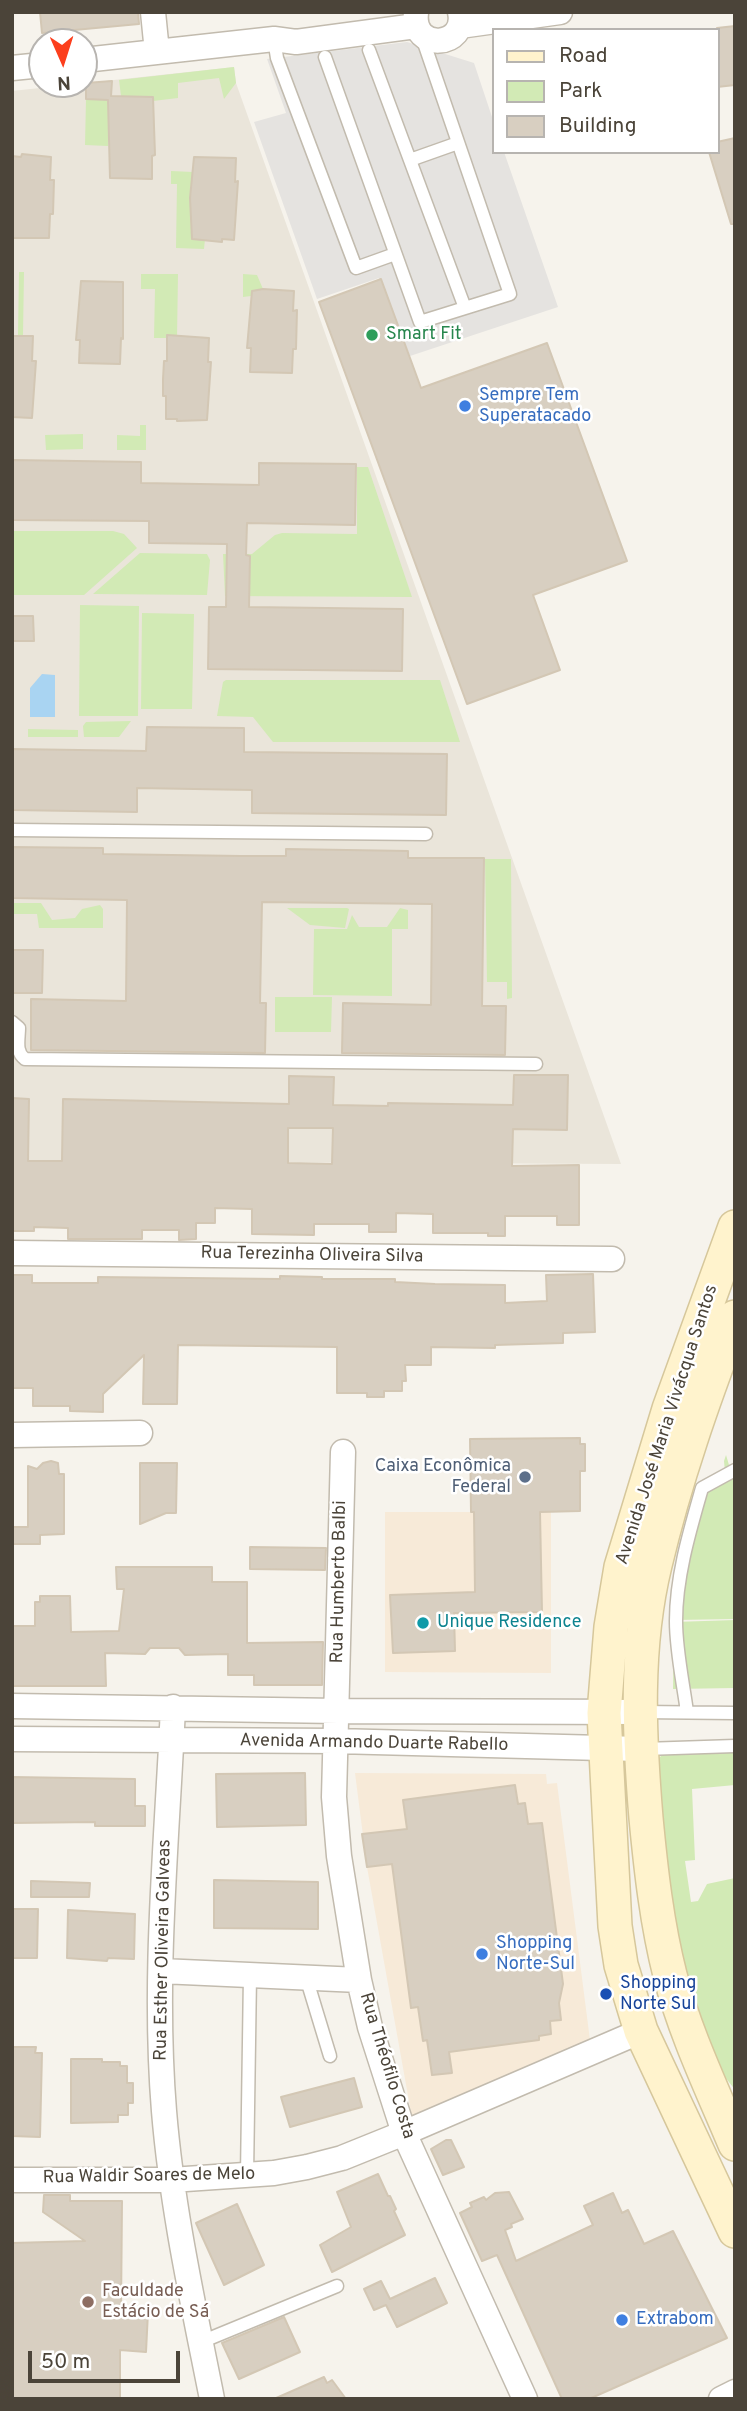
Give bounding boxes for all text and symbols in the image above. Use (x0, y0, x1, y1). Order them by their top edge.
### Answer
north arrow (28, 28, 98, 98)
legend (491, 28, 719, 154)
text: Road (559, 43, 608, 70)
text: N (57, 70, 71, 94)
text: Park (559, 78, 602, 105)
text: Building (559, 113, 637, 140)
place label: Smart Fit (386, 324, 462, 346)
marker: Smart Fit (364, 327, 380, 343)
place label: Sempre Tem Superatacado (479, 385, 591, 428)
marker: Sempre Tem Superatacado (457, 398, 473, 414)
street label: Rua Terezinha Oliveira Silva (200, 1243, 424, 1269)
street label: Avenida José Maria Vivácqua Santos (612, 1282, 724, 1568)
place label: Caixa Econômica Federal (375, 1456, 511, 1498)
marker: Caixa Econômica Federal (517, 1469, 533, 1485)
street label: Rua Humberto Balbi (328, 1500, 352, 1664)
place label: Unique Residence (437, 1612, 581, 1634)
marker: Unique Residence (415, 1615, 431, 1631)
street label: Avenida Armando Duarte Rabello (239, 1731, 509, 1757)
street label: Rua Esther Oliveira Galveas (151, 1839, 177, 2061)
place label: Shopping Norte-Sul (496, 1933, 575, 1976)
marker: Shopping Norte-Sul (474, 1946, 490, 1962)
place label: Shopping Norte Sul (620, 1973, 696, 2016)
marker: Shopping Norte Sul (598, 1986, 614, 2002)
street label: Rua Théofilo Costa (354, 1990, 418, 2142)
street label: Rua Waldir Soares de Melo (43, 2164, 255, 2190)
place label: Faculdade Estácio de Sá (102, 2281, 209, 2324)
marker: Faculdade Estácio de Sá (80, 2294, 96, 2310)
place label: Extrabom (636, 2309, 714, 2331)
marker: Extrabom (614, 2312, 630, 2328)
scale bar (32, 2338, 184, 2382)
text: 50 m (41, 2349, 90, 2376)

